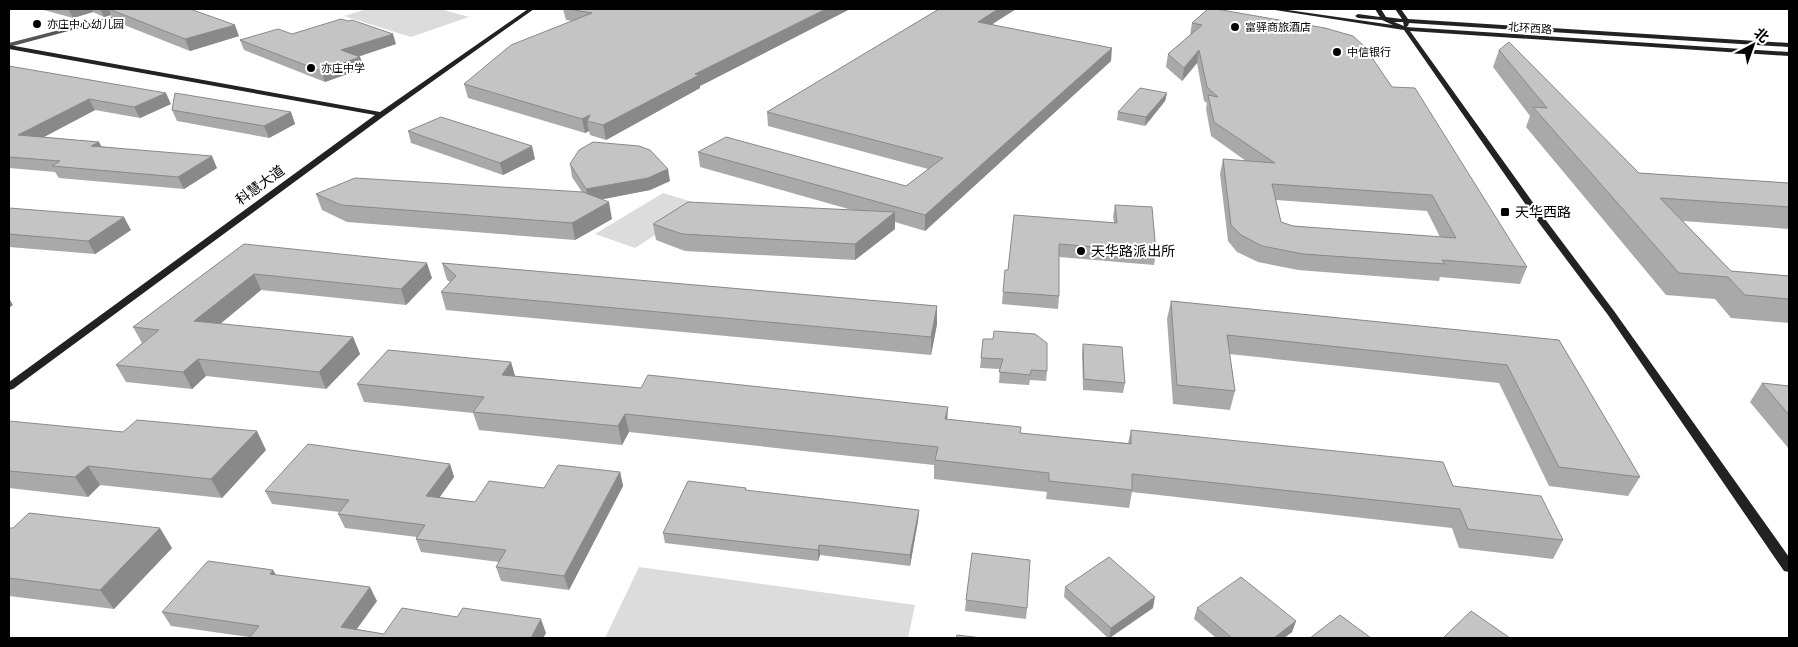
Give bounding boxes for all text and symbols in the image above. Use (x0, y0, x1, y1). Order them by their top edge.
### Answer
marker: 亦庄中心幼儿园 (31, 18, 43, 30)
place label: 亦庄中心幼儿园 (47, 18, 124, 30)
street label: 北环西路 (1508, 20, 1552, 36)
north arrow (1728, 20, 1778, 70)
marker: 富驿商旅酒店 (1229, 21, 1241, 33)
place label: 富驿商旅酒店 (1245, 21, 1311, 33)
text: 北 (1751, 25, 1772, 46)
marker: 中信银行 (1331, 46, 1343, 58)
place label: 中信银行 (1347, 46, 1391, 58)
marker: 亦庄中学 (305, 62, 317, 74)
place label: 亦庄中学 (321, 62, 365, 74)
street label: 科慧大道 (233, 162, 287, 208)
place label: 天华西路 (1515, 204, 1571, 220)
marker: 天华西路 (1499, 206, 1511, 218)
place label: 天华路派出所 (1091, 243, 1175, 259)
marker: 天华路派出所 (1075, 245, 1087, 257)

